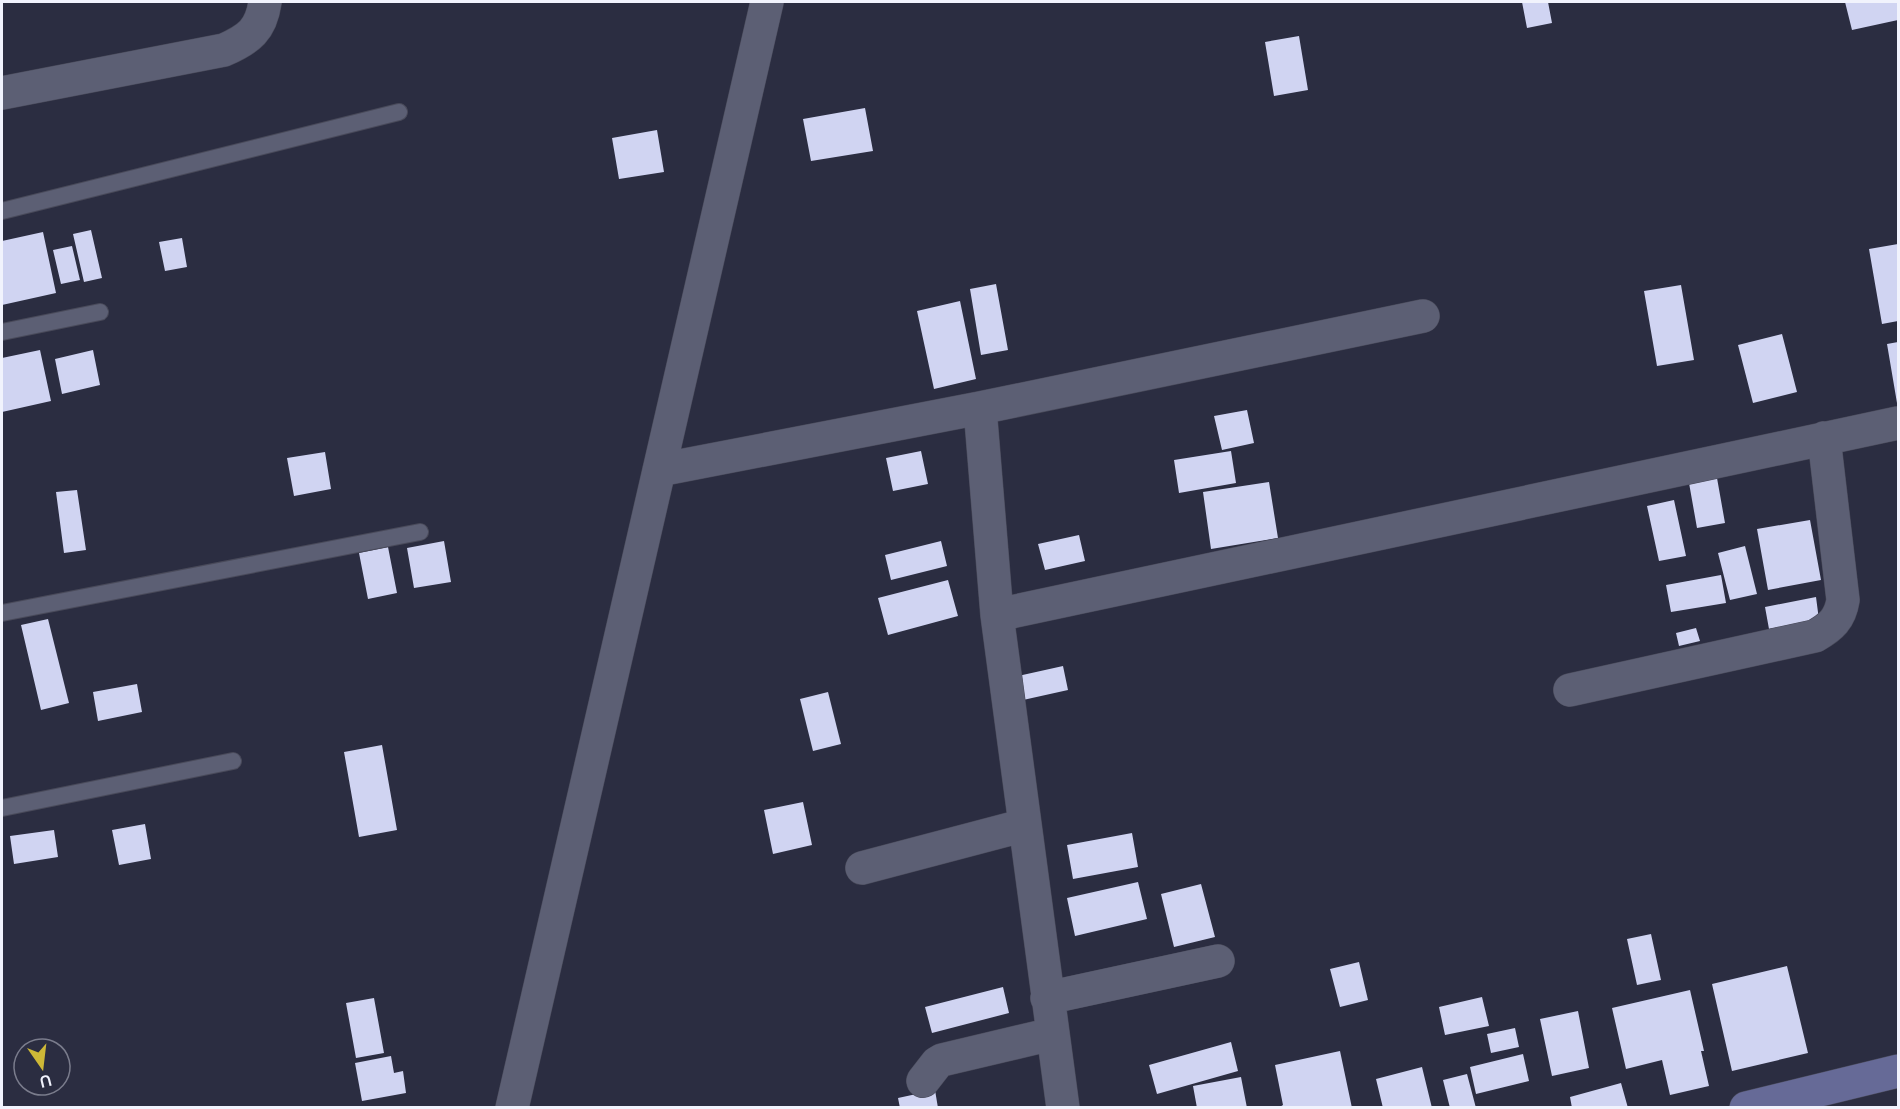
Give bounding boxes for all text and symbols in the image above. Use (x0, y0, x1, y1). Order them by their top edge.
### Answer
north arrow (12, 1037, 72, 1097)
text: U (37, 1068, 54, 1093)

